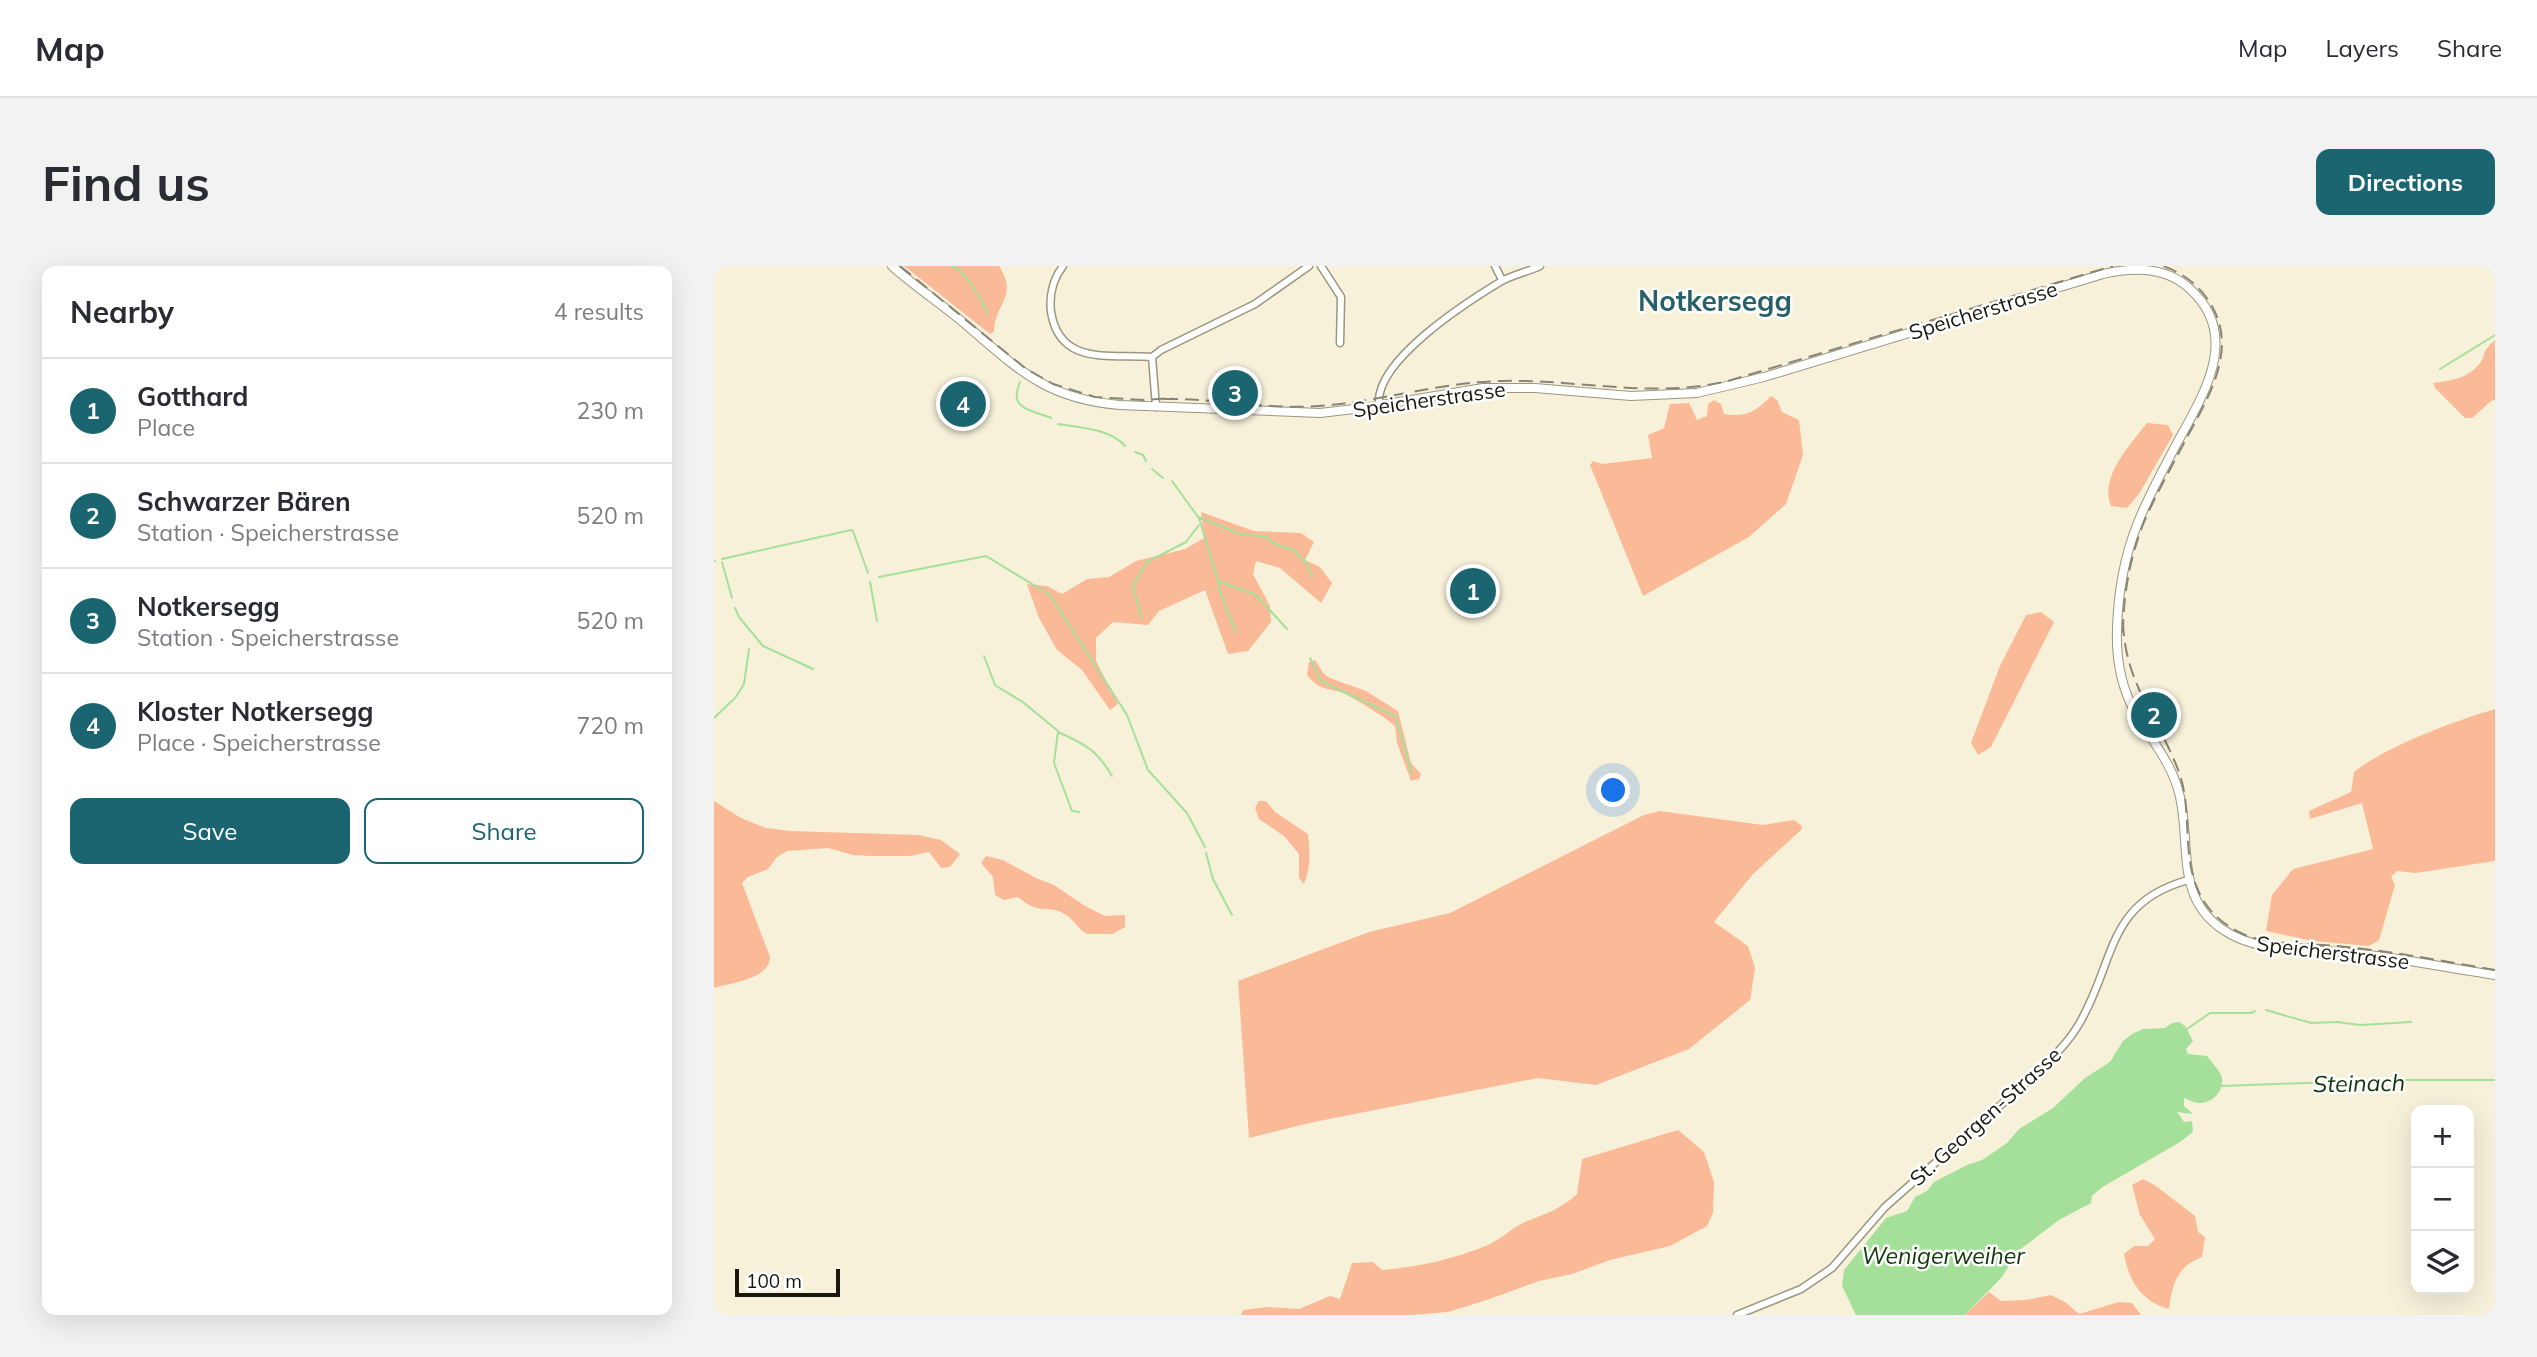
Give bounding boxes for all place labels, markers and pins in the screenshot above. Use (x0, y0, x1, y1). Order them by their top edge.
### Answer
pin: 3 (1212, 367, 1258, 419)
pin: 4 (940, 378, 986, 430)
pin: 1 (1450, 565, 1496, 617)
pin: 2 (2131, 689, 2177, 741)

